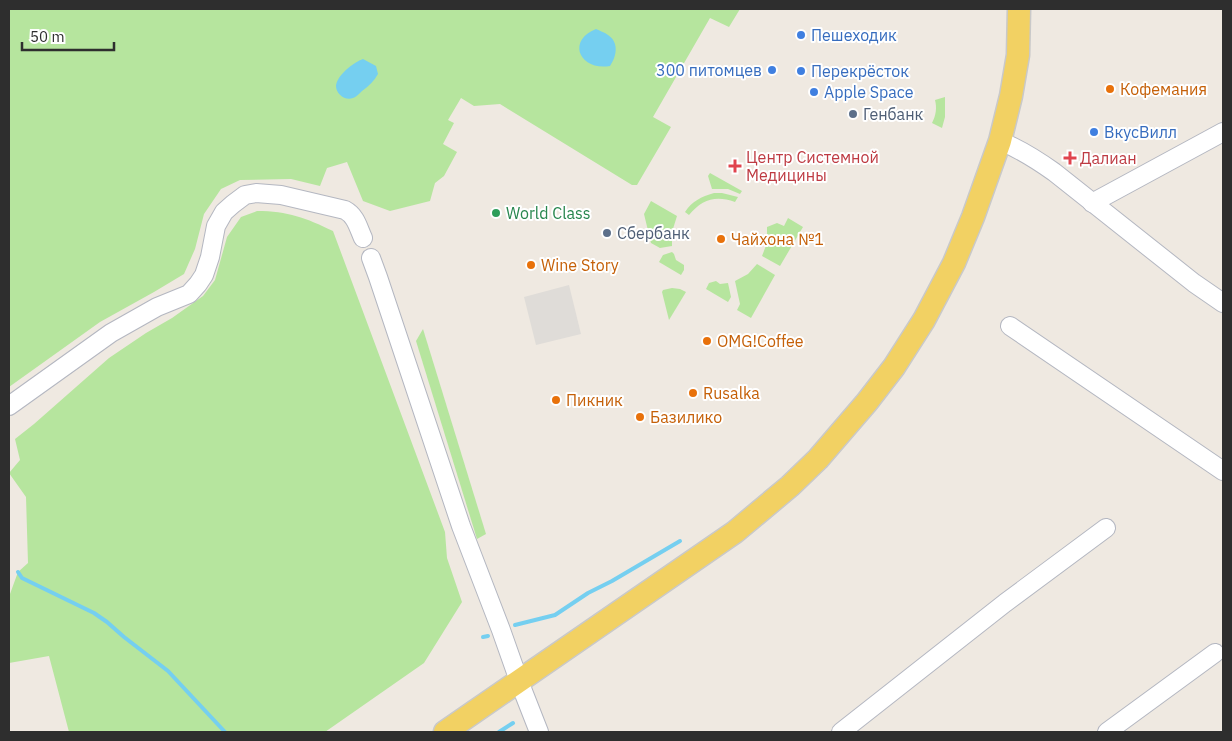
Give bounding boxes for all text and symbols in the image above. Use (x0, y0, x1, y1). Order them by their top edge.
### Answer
scale bar (22, 20, 115, 52)
place label: Пешеходик (811, 25, 897, 45)
text: 50 m (30, 27, 65, 46)
marker: Пешеходик (795, 29, 807, 41)
place label: 300 питомцев (656, 60, 762, 80)
place label: Перекрёсток (811, 61, 909, 81)
marker: 300 питомцев (766, 64, 778, 76)
marker: Перекрёсток (795, 65, 807, 77)
place label: Кофемания (1120, 79, 1207, 99)
place label: Apple Space (824, 82, 914, 102)
marker: Кофемания (1104, 83, 1116, 95)
marker: Apple Space (808, 86, 820, 98)
place label: Генбанк (863, 104, 924, 124)
marker: Генбанк (847, 108, 859, 120)
place label: ВкусВилл (1104, 122, 1177, 142)
marker: ВкусВилл (1088, 126, 1100, 138)
place label: Центр Системной Медицины (746, 147, 879, 185)
place label: Далиан (1080, 148, 1137, 168)
marker: Далиан (1064, 152, 1076, 164)
marker: Центр Системной Медицины (728, 159, 742, 173)
place label: World Class (506, 203, 591, 223)
marker: World Class (490, 207, 502, 219)
place label: Сбербанк (617, 223, 690, 243)
marker: Сбербанк (601, 227, 613, 239)
place label: Чайхона №1 (731, 229, 824, 249)
marker: Чайхона №1 (715, 233, 727, 245)
place label: Wine Story (541, 255, 619, 275)
marker: Wine Story (525, 259, 537, 271)
place label: OMG!Coffee (717, 331, 804, 351)
marker: OMG!Coffee (701, 335, 713, 347)
place label: Rusalka (703, 383, 760, 403)
marker: Rusalka (687, 387, 699, 399)
place label: Пикник (566, 390, 623, 410)
marker: Пикник (550, 394, 562, 406)
place label: Базилико (650, 407, 722, 427)
marker: Базилико (634, 411, 646, 423)

